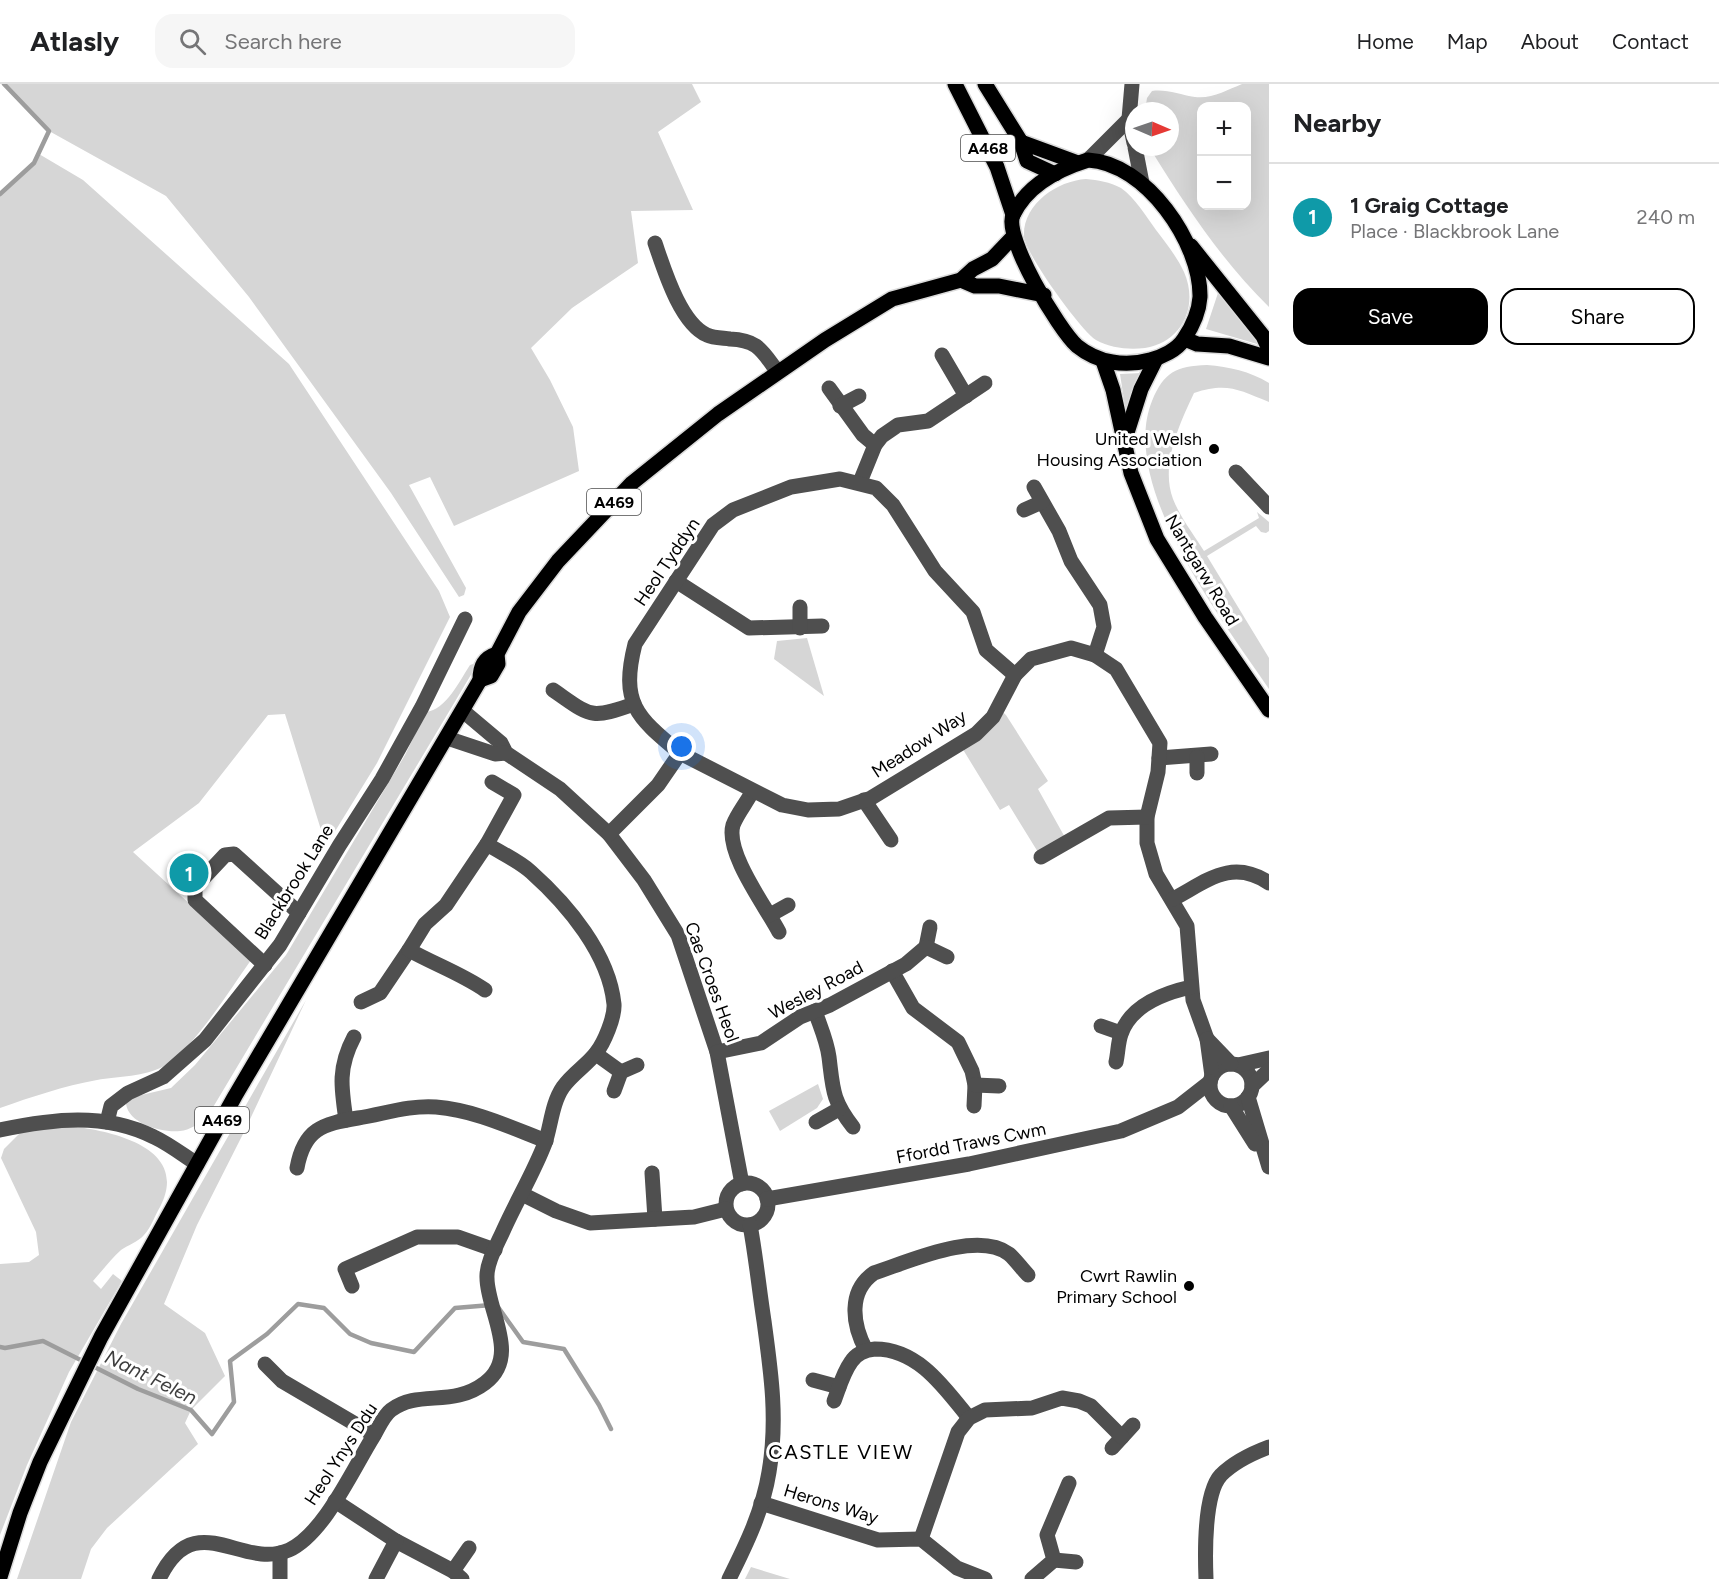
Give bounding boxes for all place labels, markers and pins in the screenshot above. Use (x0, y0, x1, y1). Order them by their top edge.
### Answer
place label: United Welsh Housing Association (1036, 428, 1202, 471)
marker: United Welsh Housing Association (1207, 442, 1221, 456)
pin: 1 (170, 850, 208, 896)
place label: Cwrt Rawlin Primary School (1056, 1265, 1177, 1308)
marker: Cwrt Rawlin Primary School (1182, 1279, 1196, 1293)

